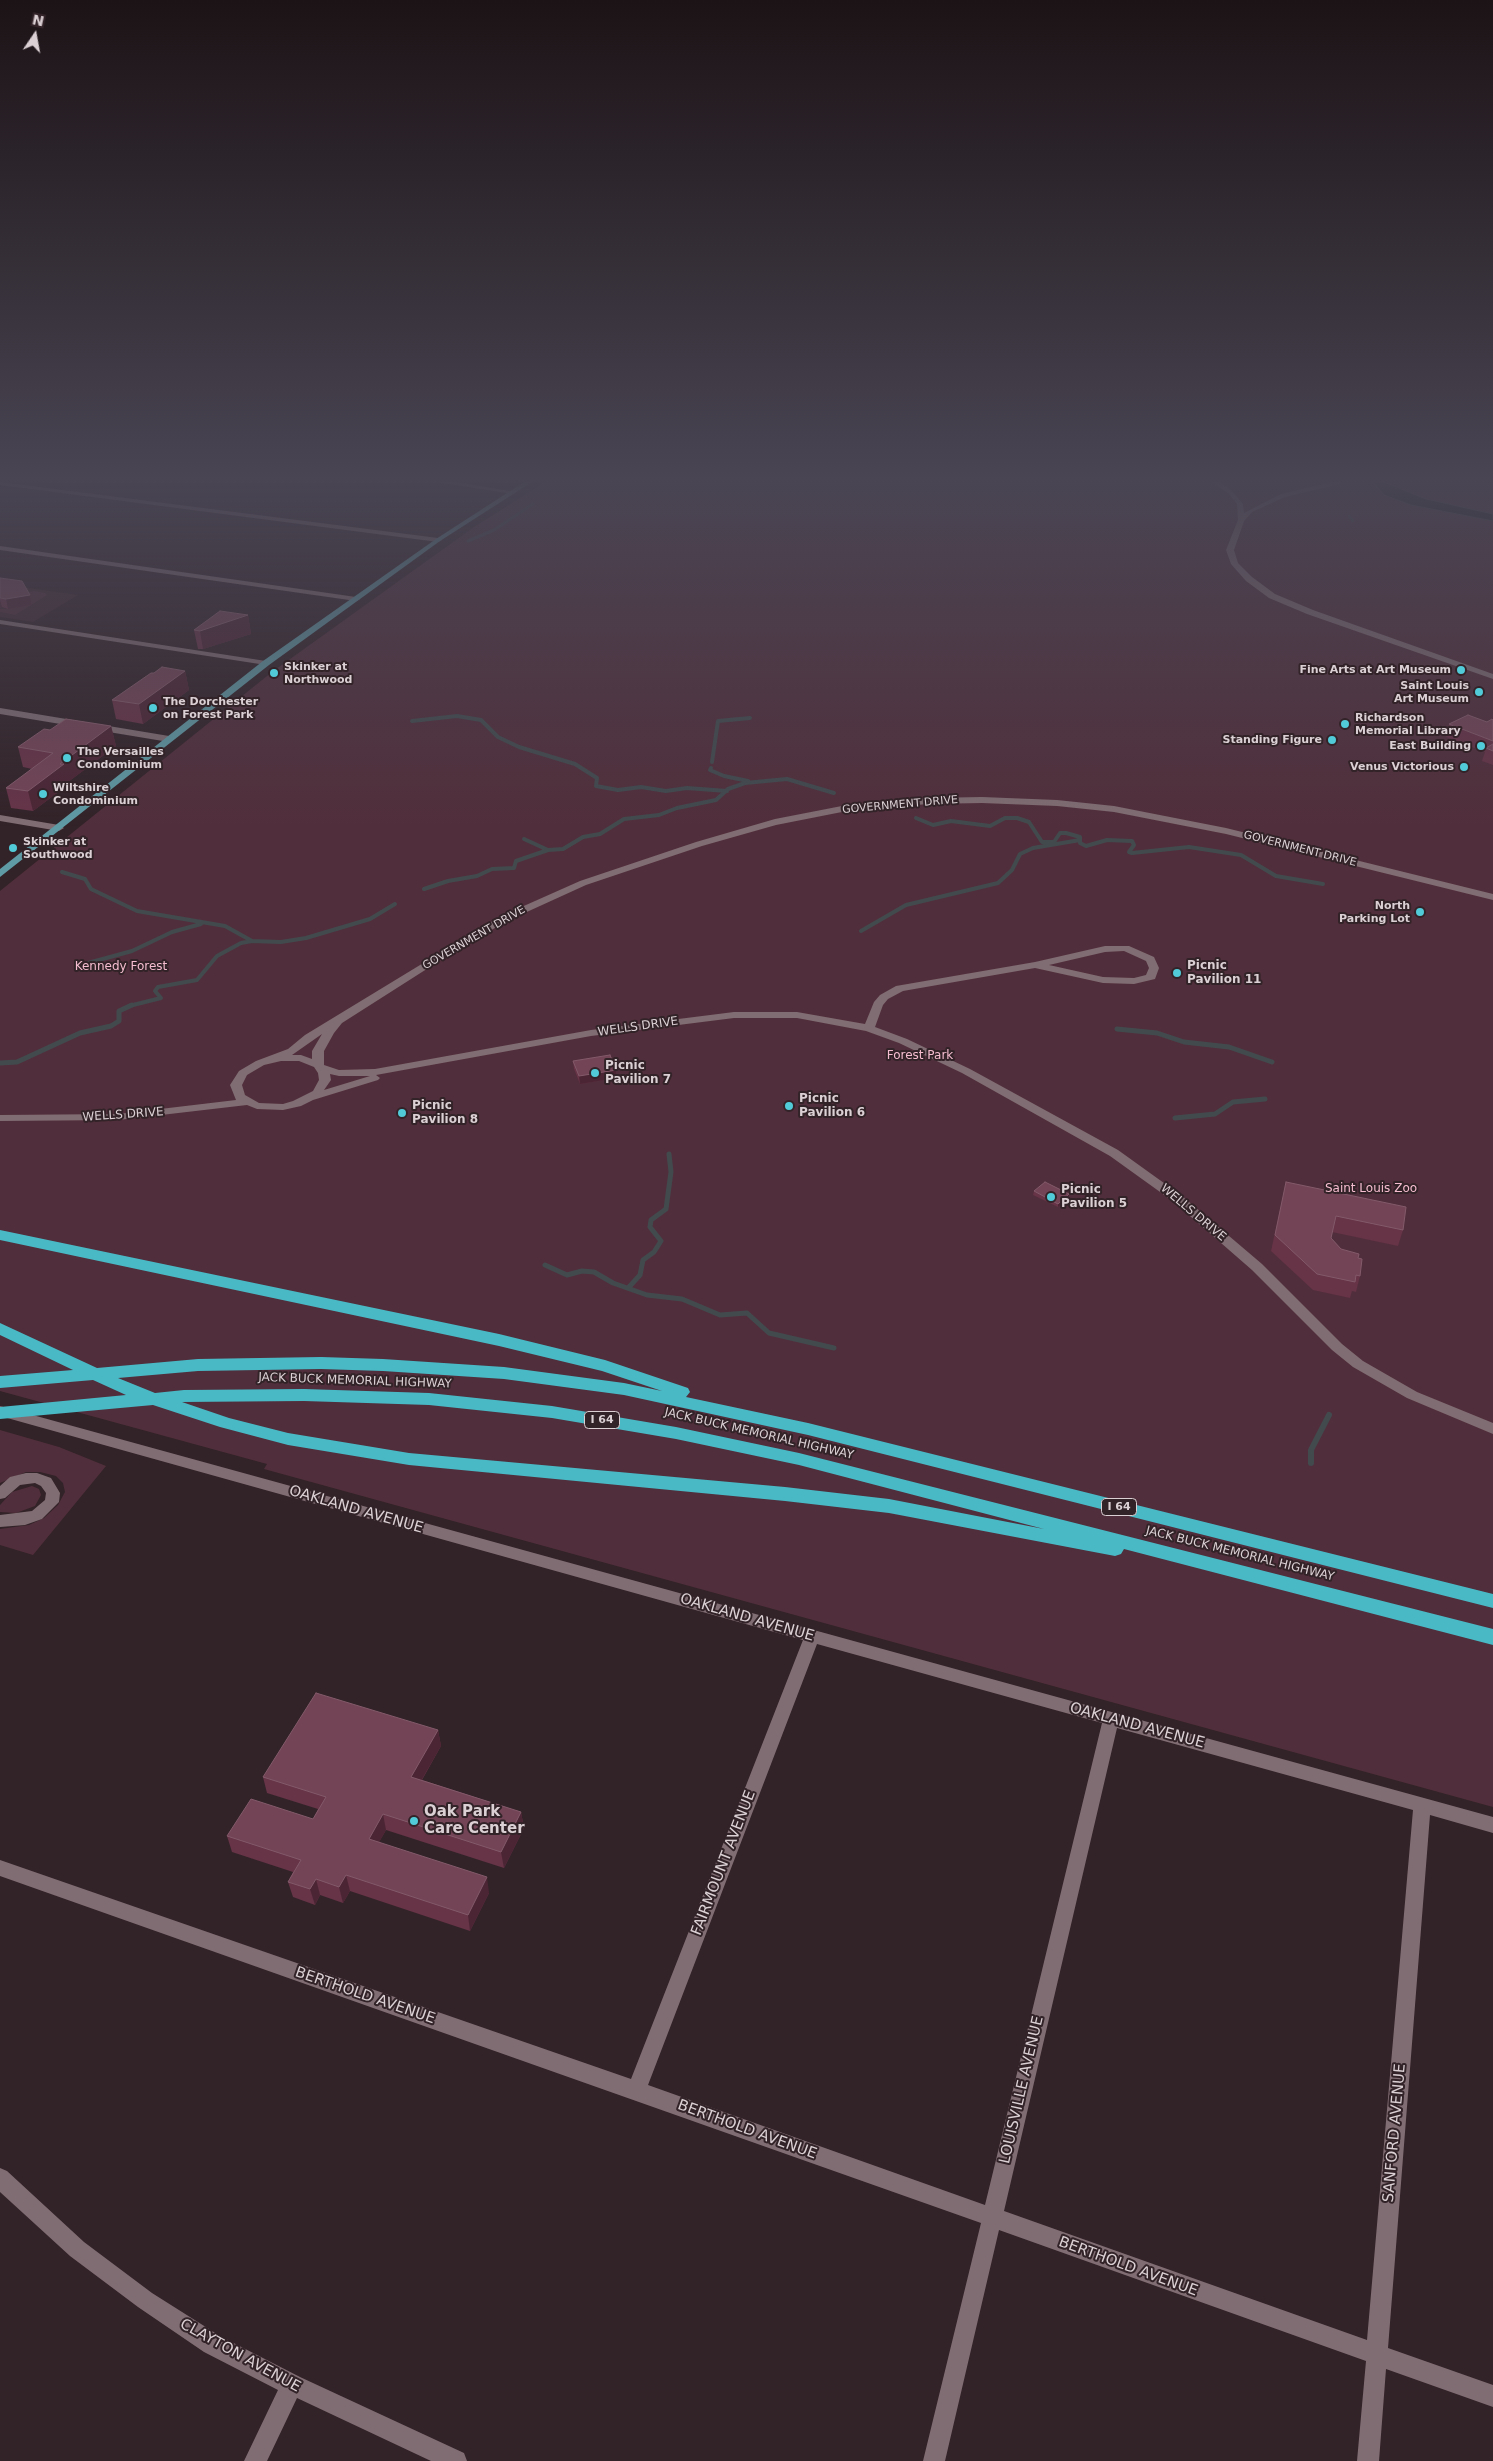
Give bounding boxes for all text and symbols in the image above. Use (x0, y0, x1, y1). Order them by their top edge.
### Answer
north arrow (10, 10, 60, 60)
text: N (31, 11, 46, 29)
place label: Skinker at Northwood (284, 660, 352, 686)
place label: Fine Arts at Art Museum (1299, 663, 1451, 677)
marker: Fine Arts at Art Museum (1455, 664, 1467, 676)
marker: Skinker at Northwood (268, 667, 280, 679)
place label: Saint Louis Art Museum (1394, 679, 1469, 705)
marker: Saint Louis Art Museum (1473, 686, 1485, 698)
place label: The Dorchester on Forest Park (163, 695, 258, 721)
marker: The Dorchester on Forest Park (147, 702, 159, 714)
place label: Richardson Memorial Library (1355, 711, 1461, 737)
marker: Richardson Memorial Library (1339, 718, 1351, 730)
place label: Standing Figure (1223, 733, 1322, 747)
marker: Standing Figure (1326, 734, 1338, 746)
place label: East Building (1389, 739, 1471, 753)
marker: East Building (1475, 740, 1487, 752)
place label: The Versailles Condominium (77, 745, 164, 771)
marker: The Versailles Condominium (61, 752, 73, 764)
place label: Venus Victorious (1350, 760, 1454, 774)
marker: Venus Victorious (1458, 761, 1470, 773)
place label: Wiltshire Condominium (53, 781, 138, 807)
marker: Wiltshire Condominium (37, 788, 49, 800)
street label: GOVERNMENT DRIVE (842, 793, 958, 817)
street label: GOVERNMENT DRIVE (1242, 829, 1358, 869)
place label: Skinker at Southwood (23, 835, 93, 861)
marker: Skinker at Southwood (7, 842, 19, 854)
place label: North Parking Lot (1339, 899, 1410, 925)
street label: GOVERNMENT DRIVE (420, 903, 528, 973)
marker: North Parking Lot (1414, 906, 1426, 918)
place label: Picnic Pavilion 11 (1187, 959, 1261, 987)
park label: Kennedy Forest (75, 960, 167, 974)
marker: Picnic Pavilion 11 (1171, 967, 1183, 979)
street label: WELLS DRIVE (597, 1014, 679, 1040)
park label: Forest Park (887, 1049, 953, 1063)
place label: Picnic Pavilion 7 (605, 1059, 671, 1087)
marker: Picnic Pavilion 7 (589, 1067, 601, 1079)
place label: Picnic Pavilion 6 (799, 1092, 865, 1120)
place label: Picnic Pavilion 8 (412, 1099, 478, 1127)
marker: Picnic Pavilion 6 (783, 1100, 795, 1112)
street label: WELLS DRIVE (82, 1105, 164, 1125)
marker: Picnic Pavilion 8 (396, 1107, 408, 1119)
street label: WELLS DRIVE (1157, 1181, 1229, 1245)
park label: Saint Louis Zoo (1325, 1182, 1417, 1196)
place label: Picnic Pavilion 5 (1061, 1183, 1127, 1211)
marker: Picnic Pavilion 5 (1045, 1191, 1057, 1203)
street label: JACK BUCK MEMORIAL HIGHWAY (258, 1370, 452, 1392)
street label: JACK BUCK MEMORIAL HIGHWAY (663, 1405, 855, 1463)
road number: I 64 (584, 1412, 620, 1428)
street label: OAKLAND AVENUE (287, 1482, 425, 1538)
road number: I 64 (1102, 1498, 1136, 1515)
street label: JACK BUCK MEMORIAL HIGHWAY (1144, 1524, 1336, 1584)
street label: OAKLAND AVENUE (678, 1590, 816, 1646)
street label: OAKLAND AVENUE (1068, 1699, 1206, 1753)
street label: FAIRMOUNT AVENUE (688, 1788, 760, 1938)
place label: Oak Park Care Center (424, 1803, 525, 1838)
marker: Oak Park Care Center (408, 1815, 420, 1827)
street label: BERTHOLD AVENUE (293, 1964, 437, 2028)
street label: LOUISVILLE AVENUE (996, 2014, 1048, 2166)
street label: SANFORD AVENUE (1380, 2063, 1410, 2203)
street label: BERTHOLD AVENUE (675, 2096, 819, 2164)
street label: BERTHOLD AVENUE (1056, 2233, 1200, 2301)
street label: CLAYTON AVENUE (177, 2315, 303, 2397)

